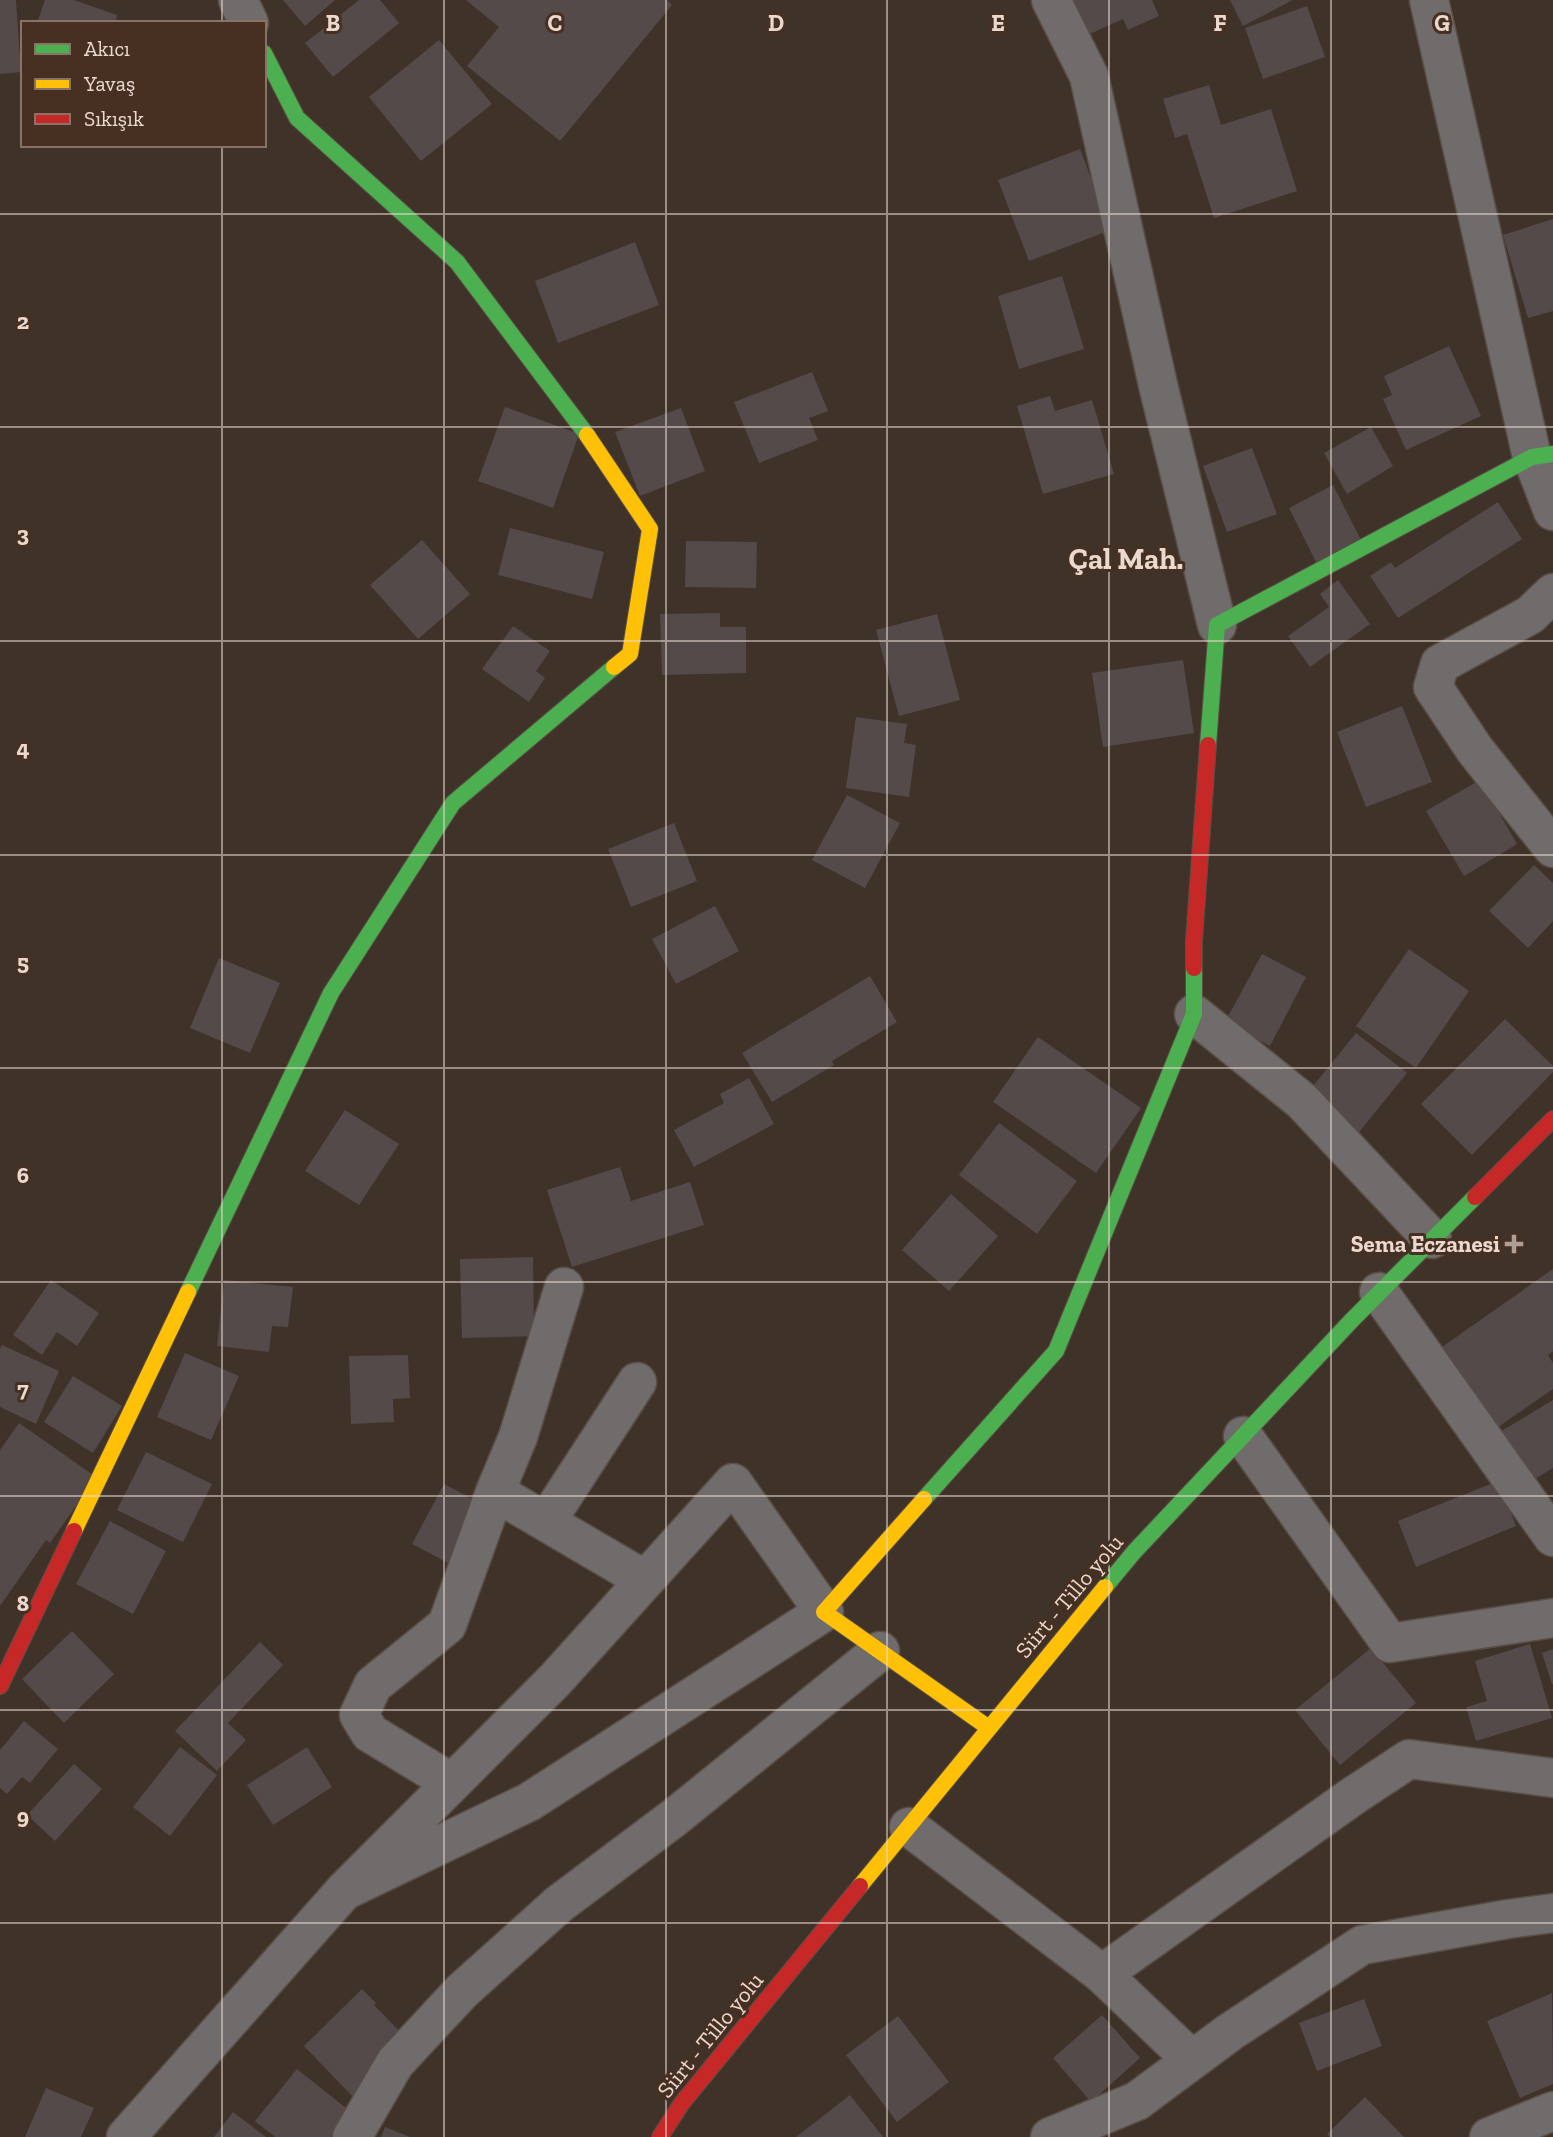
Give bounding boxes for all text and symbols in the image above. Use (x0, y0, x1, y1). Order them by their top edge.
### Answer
text: B (326, 9, 340, 37)
text: C (548, 9, 562, 37)
text: D (768, 9, 784, 37)
text: E (991, 9, 1005, 37)
text: F (1213, 9, 1227, 37)
text: G (1434, 9, 1450, 37)
legend (21, 21, 266, 147)
text: Akıcı (84, 36, 130, 61)
text: Yavaş (83, 71, 135, 96)
text: Sıkışık (84, 106, 144, 131)
text: 2 (17, 307, 29, 335)
text: 3 (17, 520, 29, 548)
district label: Çal Mah. (1069, 541, 1183, 577)
text: 4 (16, 734, 30, 762)
text: 5 (17, 948, 29, 976)
text: 6 (17, 1161, 29, 1189)
place label: Sema Eczanesi (1351, 1230, 1500, 1258)
marker: Sema Eczanesi (1506, 1236, 1522, 1252)
text: 7 (17, 1375, 29, 1403)
street label: Siirt - Tillo yolu (1009, 1528, 1129, 1664)
text: 8 (17, 1589, 29, 1617)
text: 9 (17, 1802, 29, 1830)
street label: Siirt - Tillo yolu (651, 1967, 769, 2103)

